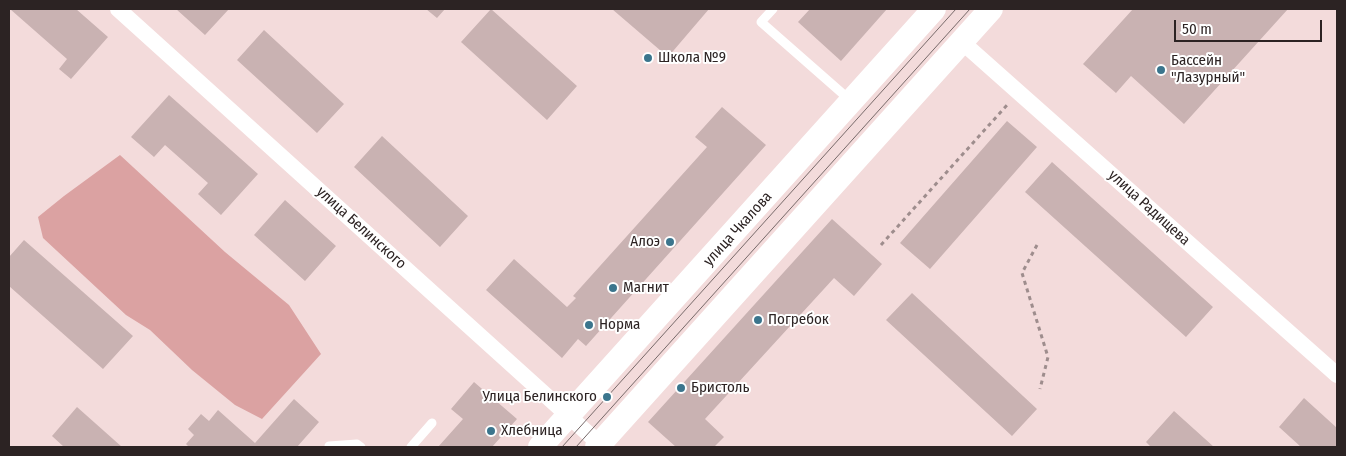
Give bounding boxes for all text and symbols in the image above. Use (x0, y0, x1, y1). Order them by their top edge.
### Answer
scale bar (1176, 10, 1324, 42)
text: 50 m (1182, 20, 1212, 38)
place label: Школа №9 (658, 49, 726, 67)
marker: Школа №9 (642, 52, 654, 64)
place label: Бассейн "Лазурный" (1171, 52, 1245, 87)
marker: Бассейн "Лазурный" (1155, 64, 1167, 76)
street label: улица Радищева (1104, 167, 1194, 249)
street label: улица Белинского (312, 183, 410, 273)
street label: улица Чкалова (700, 188, 776, 270)
place label: Алоэ (630, 233, 660, 251)
marker: Алоэ (664, 236, 676, 248)
place label: Магнит (623, 279, 669, 297)
marker: Магнит (607, 282, 619, 294)
place label: Погребок (768, 311, 829, 329)
marker: Погребок (752, 314, 764, 326)
place label: Норма (599, 316, 640, 334)
marker: Норма (583, 319, 595, 331)
place label: Бристоль (691, 379, 749, 397)
marker: Бристоль (675, 382, 687, 394)
place label: Улица Белинского (482, 388, 597, 406)
marker: Улица Белинского (601, 391, 613, 403)
place label: Хлебница (501, 422, 563, 440)
marker: Хлебница (485, 425, 497, 437)

